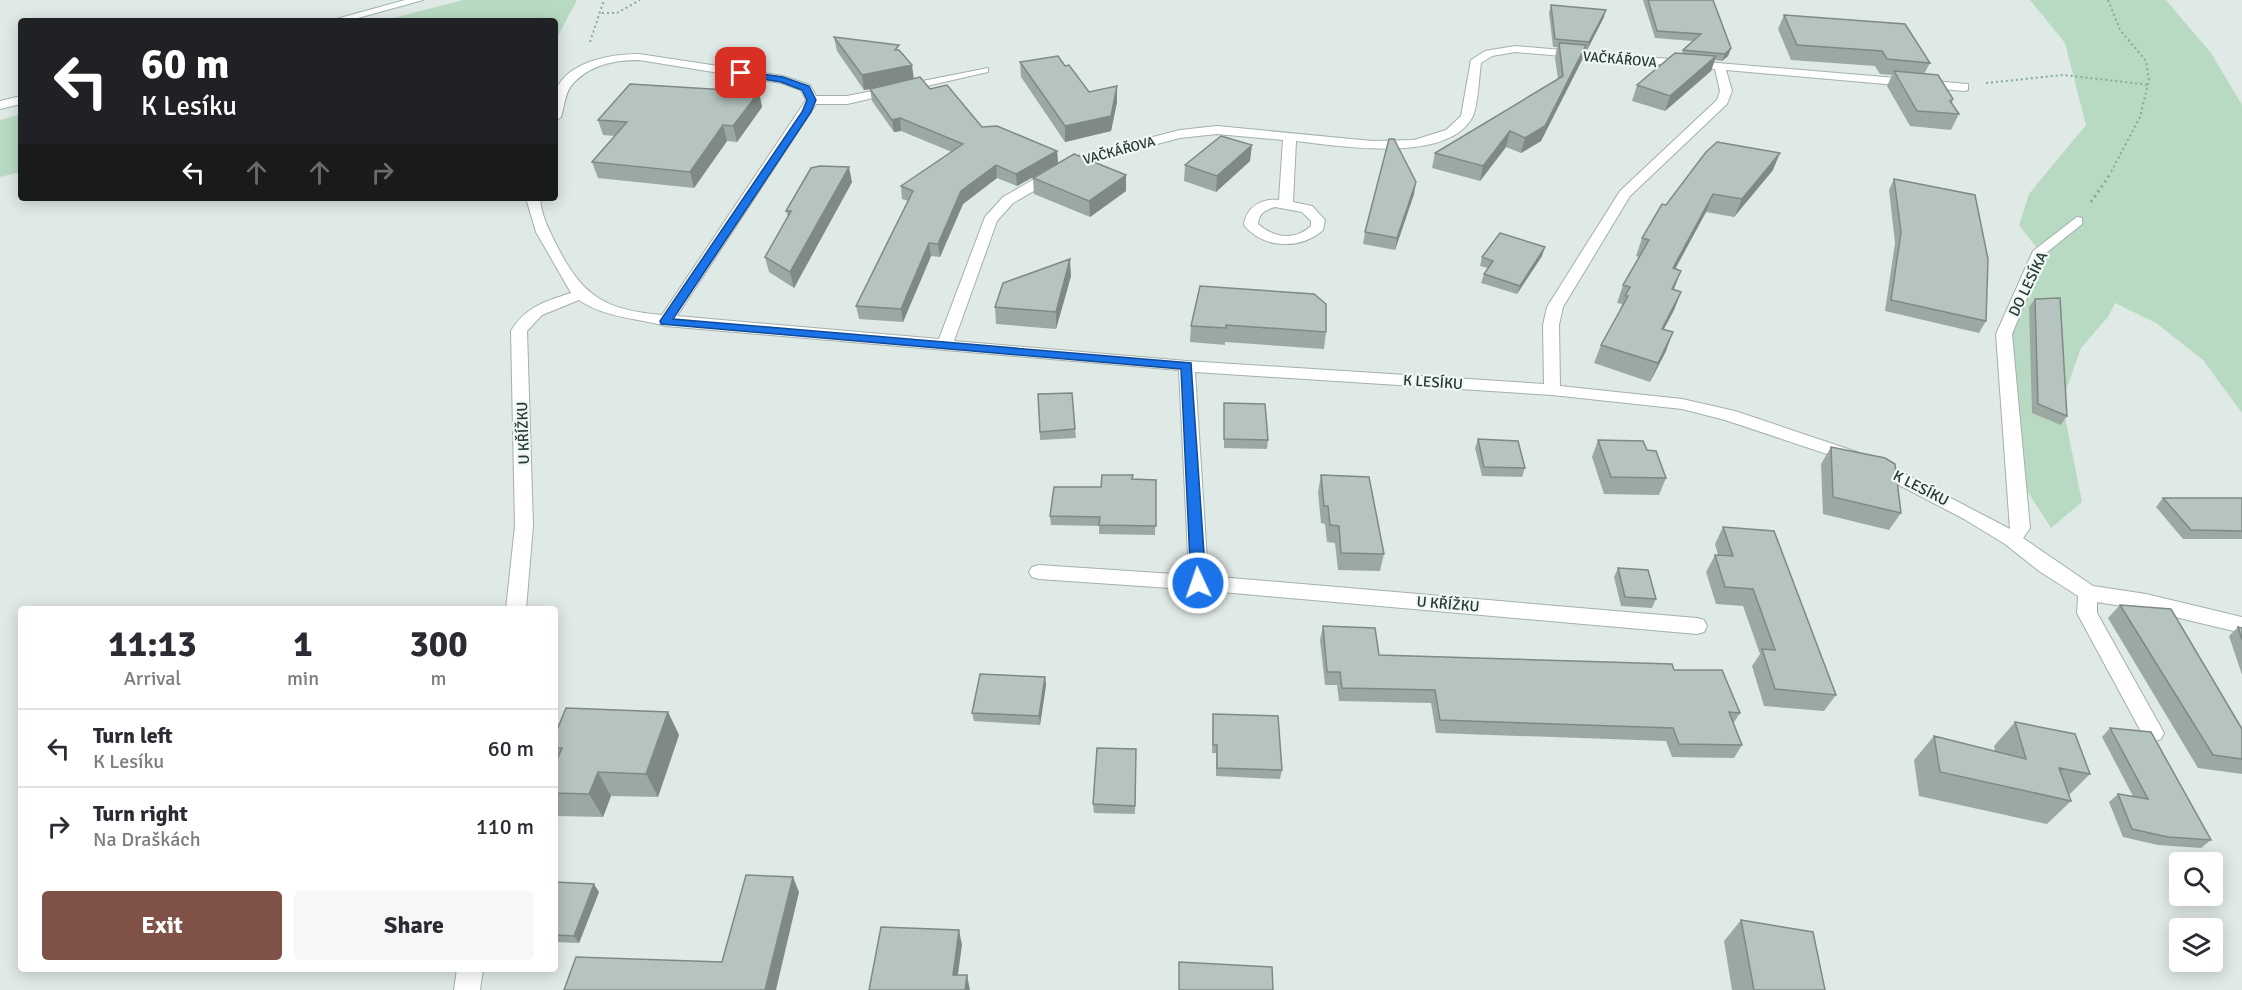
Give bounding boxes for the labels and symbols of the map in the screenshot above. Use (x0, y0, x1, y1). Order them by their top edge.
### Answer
pin (715, 47, 766, 98)
street label: VAČKÁŘOVA (1582, 48, 1658, 71)
street label: VAČKÁŘOVA (1081, 133, 1158, 168)
street label: DO LESÍKA (2004, 248, 2051, 319)
street label: K LESÍKU (1402, 370, 1464, 393)
street label: U KŘÍŽKU (512, 401, 533, 465)
street label: K LESÍKU (1890, 465, 1952, 510)
position arrow (1166, 551, 1230, 615)
street label: U KŘÍŽKU (1416, 591, 1480, 616)

